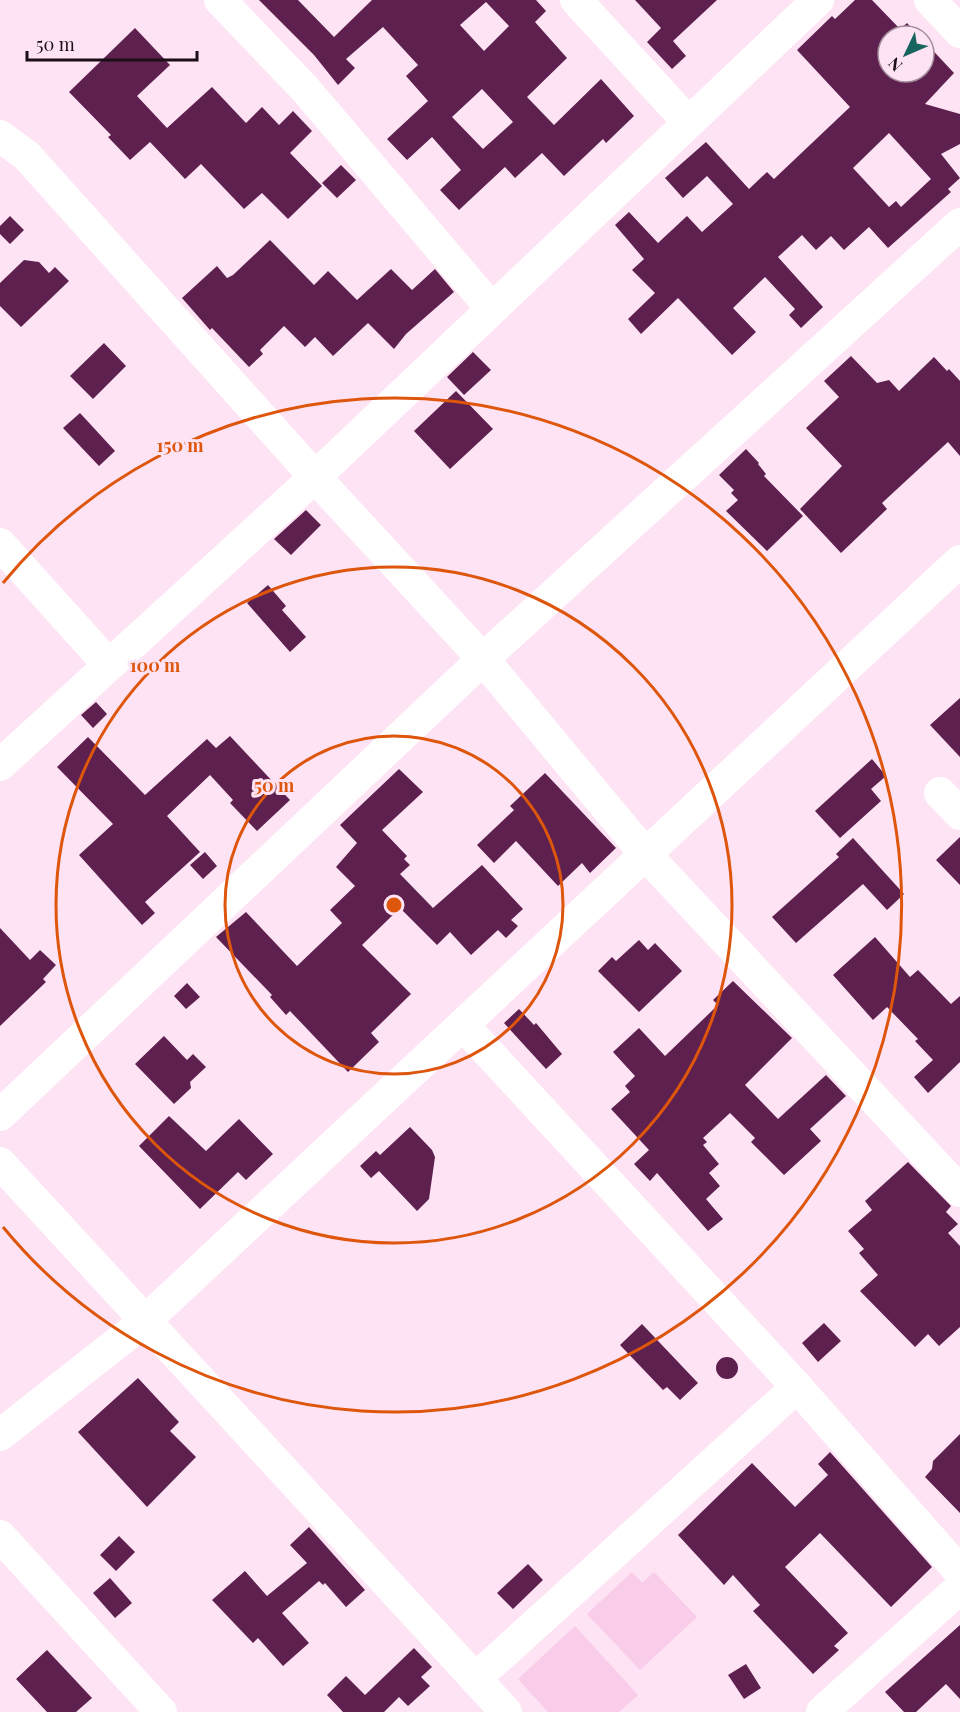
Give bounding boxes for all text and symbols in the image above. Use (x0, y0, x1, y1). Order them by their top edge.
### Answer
scale bar (27, 24, 196, 62)
north arrow (876, 24, 936, 84)
text: 50 m (36, 32, 75, 56)
text: N (883, 53, 906, 76)
text: 150 m (156, 433, 204, 457)
text: 100 m (130, 653, 181, 677)
text: 50 m (254, 773, 295, 797)
centre of rings (384, 895, 404, 915)

